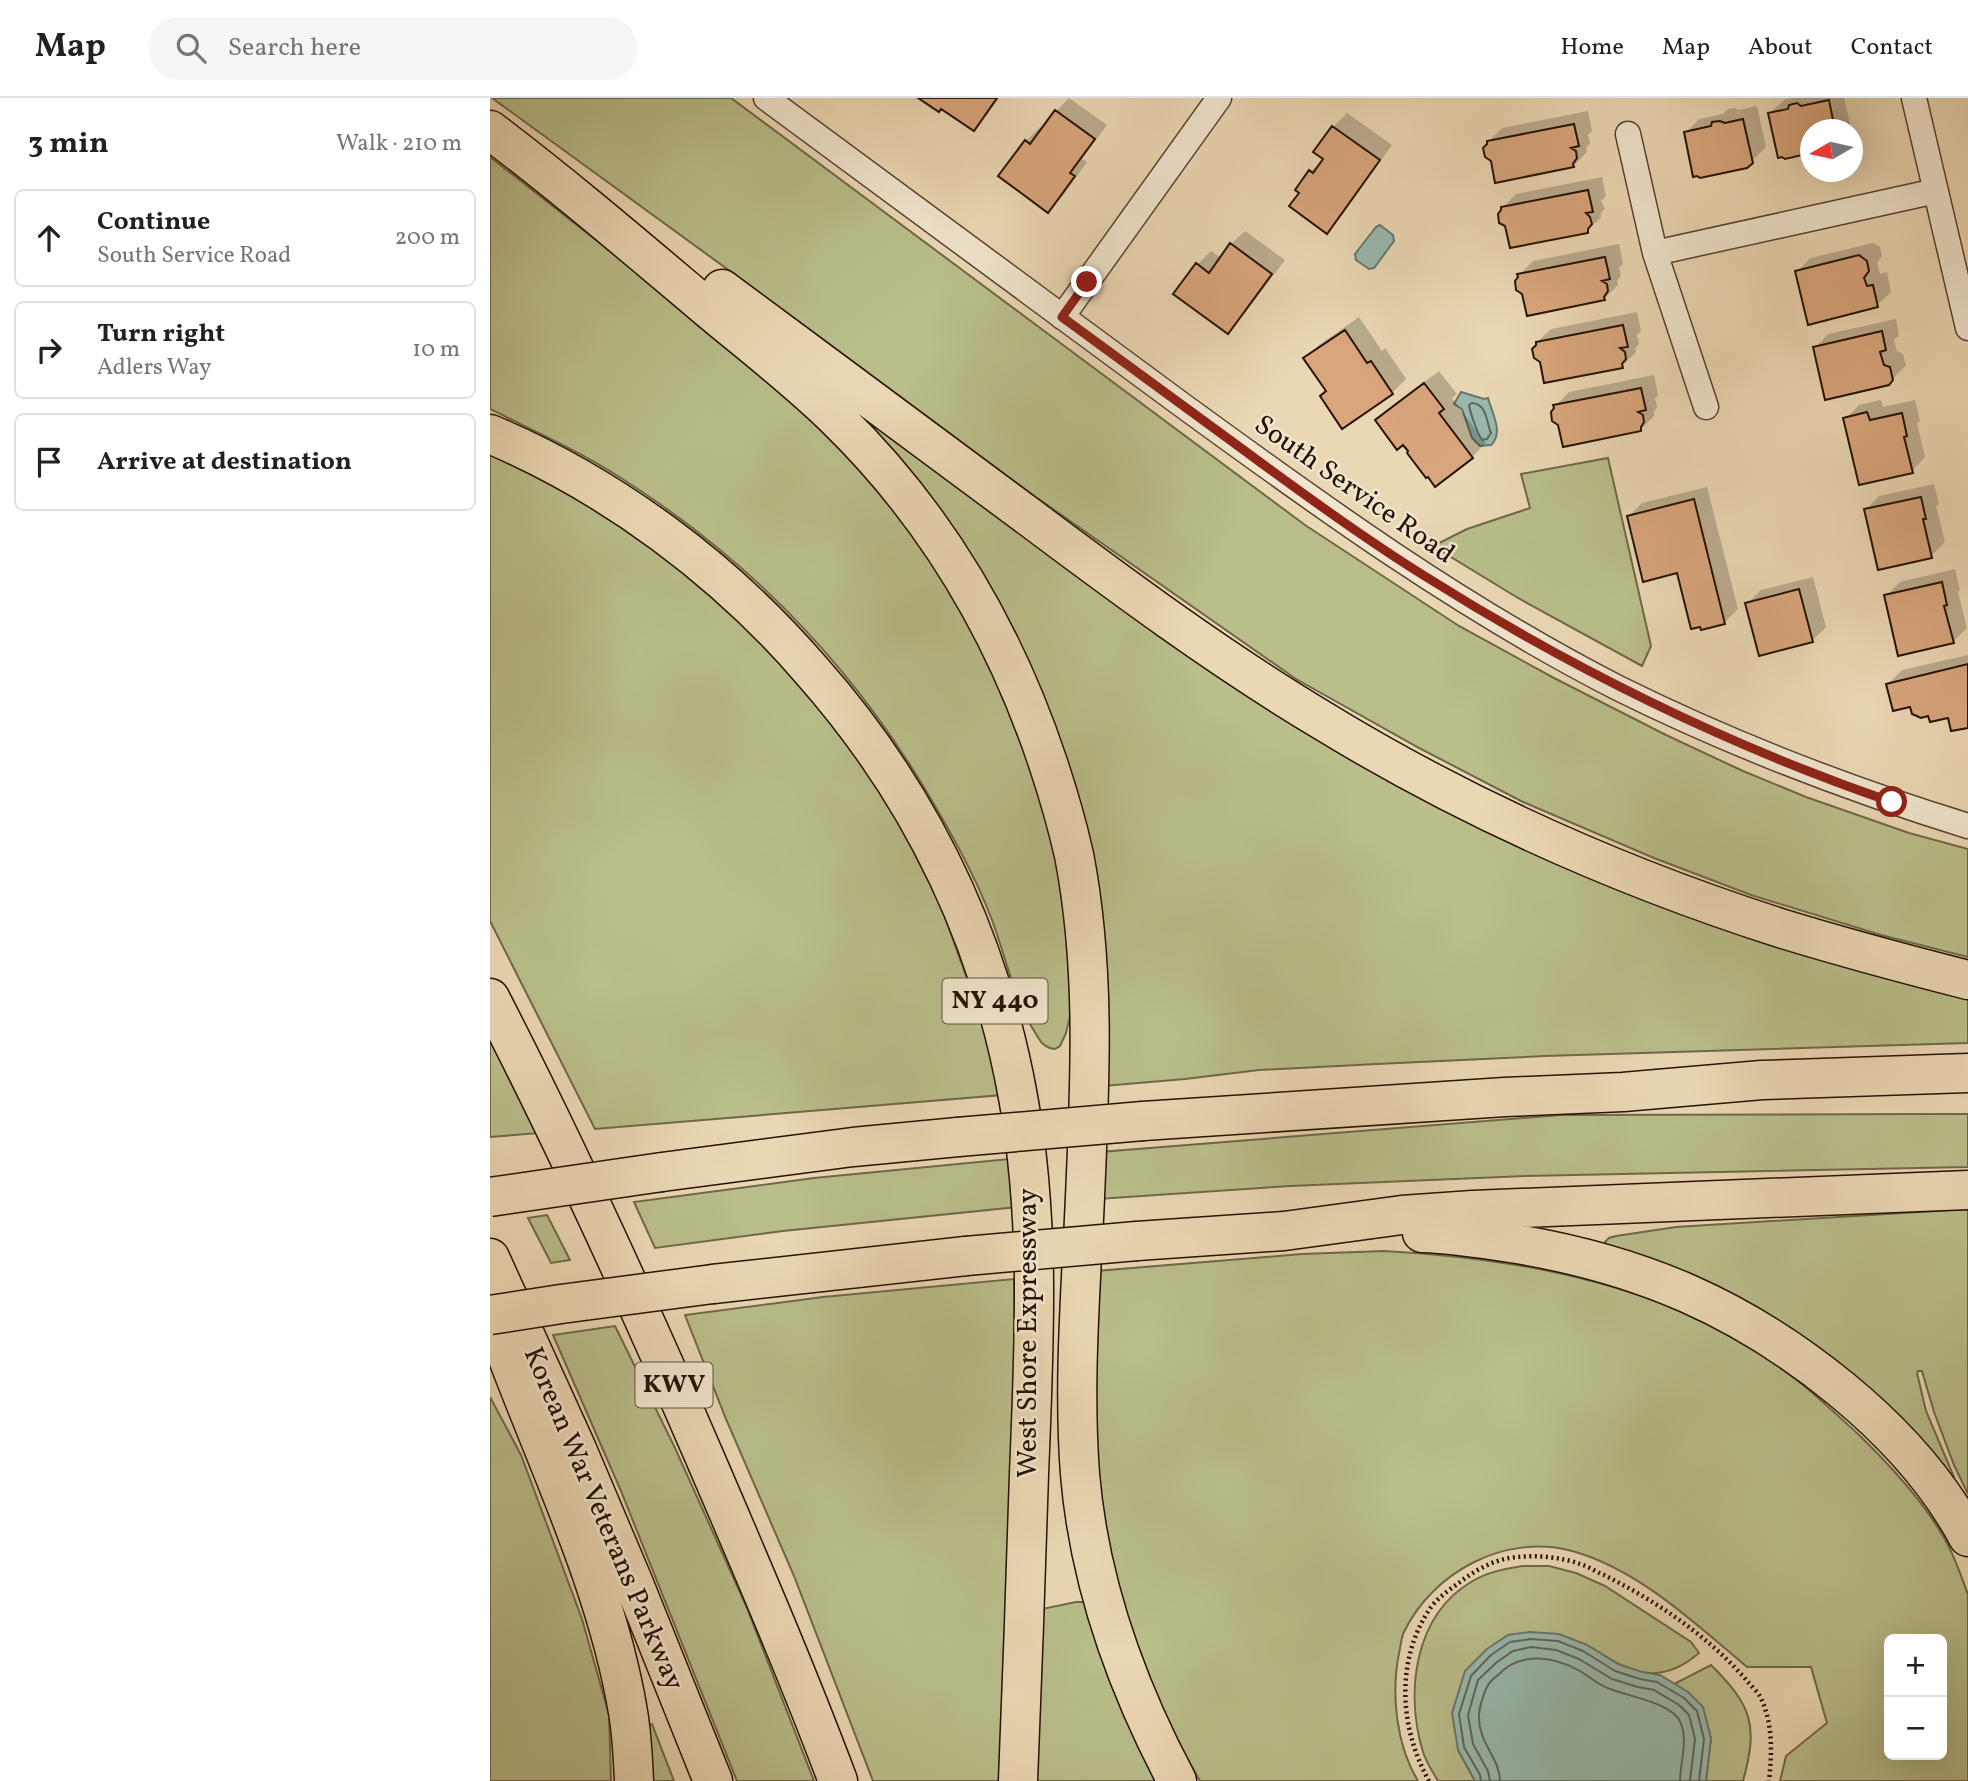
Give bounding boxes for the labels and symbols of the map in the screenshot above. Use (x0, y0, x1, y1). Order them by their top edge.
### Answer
north arrow (1800, 119, 1863, 182)
route end (1071, 266, 1102, 297)
street label: South Service Road (1246, 406, 1462, 574)
route start (1876, 786, 1907, 817)
road number: NY 440 (942, 978, 1048, 1024)
street label: West Shore Expressway (1009, 1188, 1048, 1478)
street label: Korean War Veterans Parkway (513, 1341, 693, 1697)
road number: KWV (636, 1362, 712, 1408)

